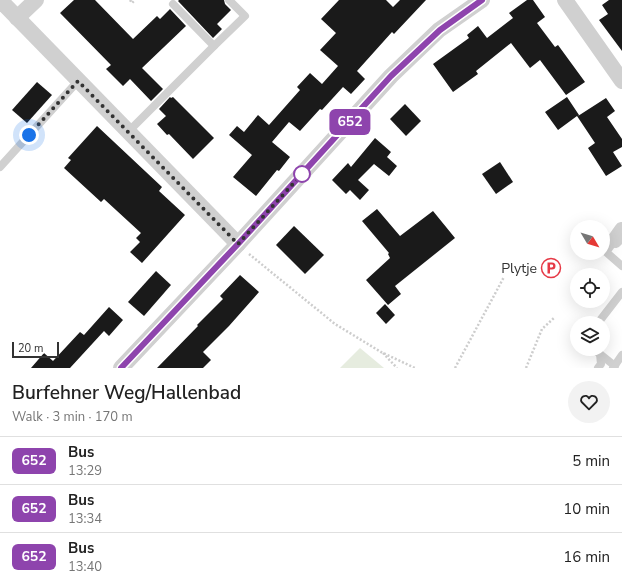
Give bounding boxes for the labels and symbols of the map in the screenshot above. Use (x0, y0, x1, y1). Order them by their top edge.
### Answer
line badge: 652 (327, 109, 373, 135)
your location (19, 125, 39, 145)
unlabelled marker (293, 165, 311, 183)
north arrow (570, 220, 610, 260)
parking icon: Plytje (540, 257, 562, 279)
place label: Plytje (501, 259, 537, 278)
scale bar (12, 340, 59, 359)

